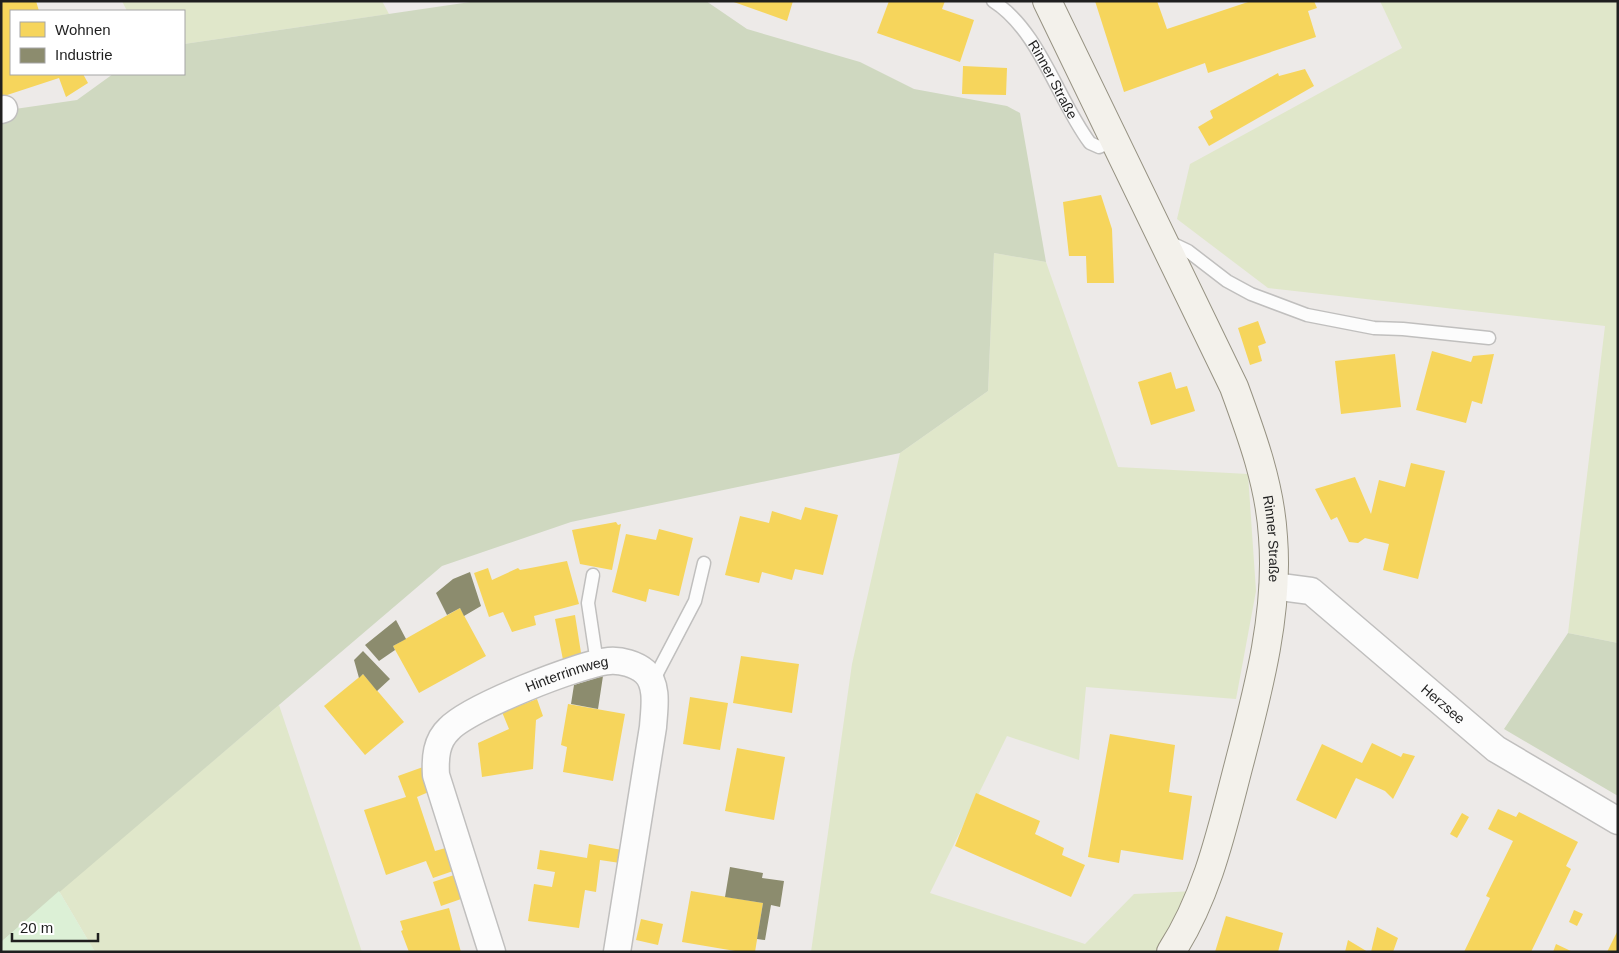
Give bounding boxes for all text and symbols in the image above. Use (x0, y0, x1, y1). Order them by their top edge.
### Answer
legend (10, 10, 185, 75)
text: Wohnen (55, 21, 111, 38)
street label: Rinner Straße (1025, 37, 1081, 122)
text: Industrie (55, 46, 113, 63)
street label: Rinner Straße (1260, 494, 1282, 583)
street label: Hinterrinnweg (523, 653, 610, 695)
street label: Herzsee (1418, 681, 1468, 727)
scale bar (12, 910, 99, 942)
text: 20 m (20, 919, 53, 936)

